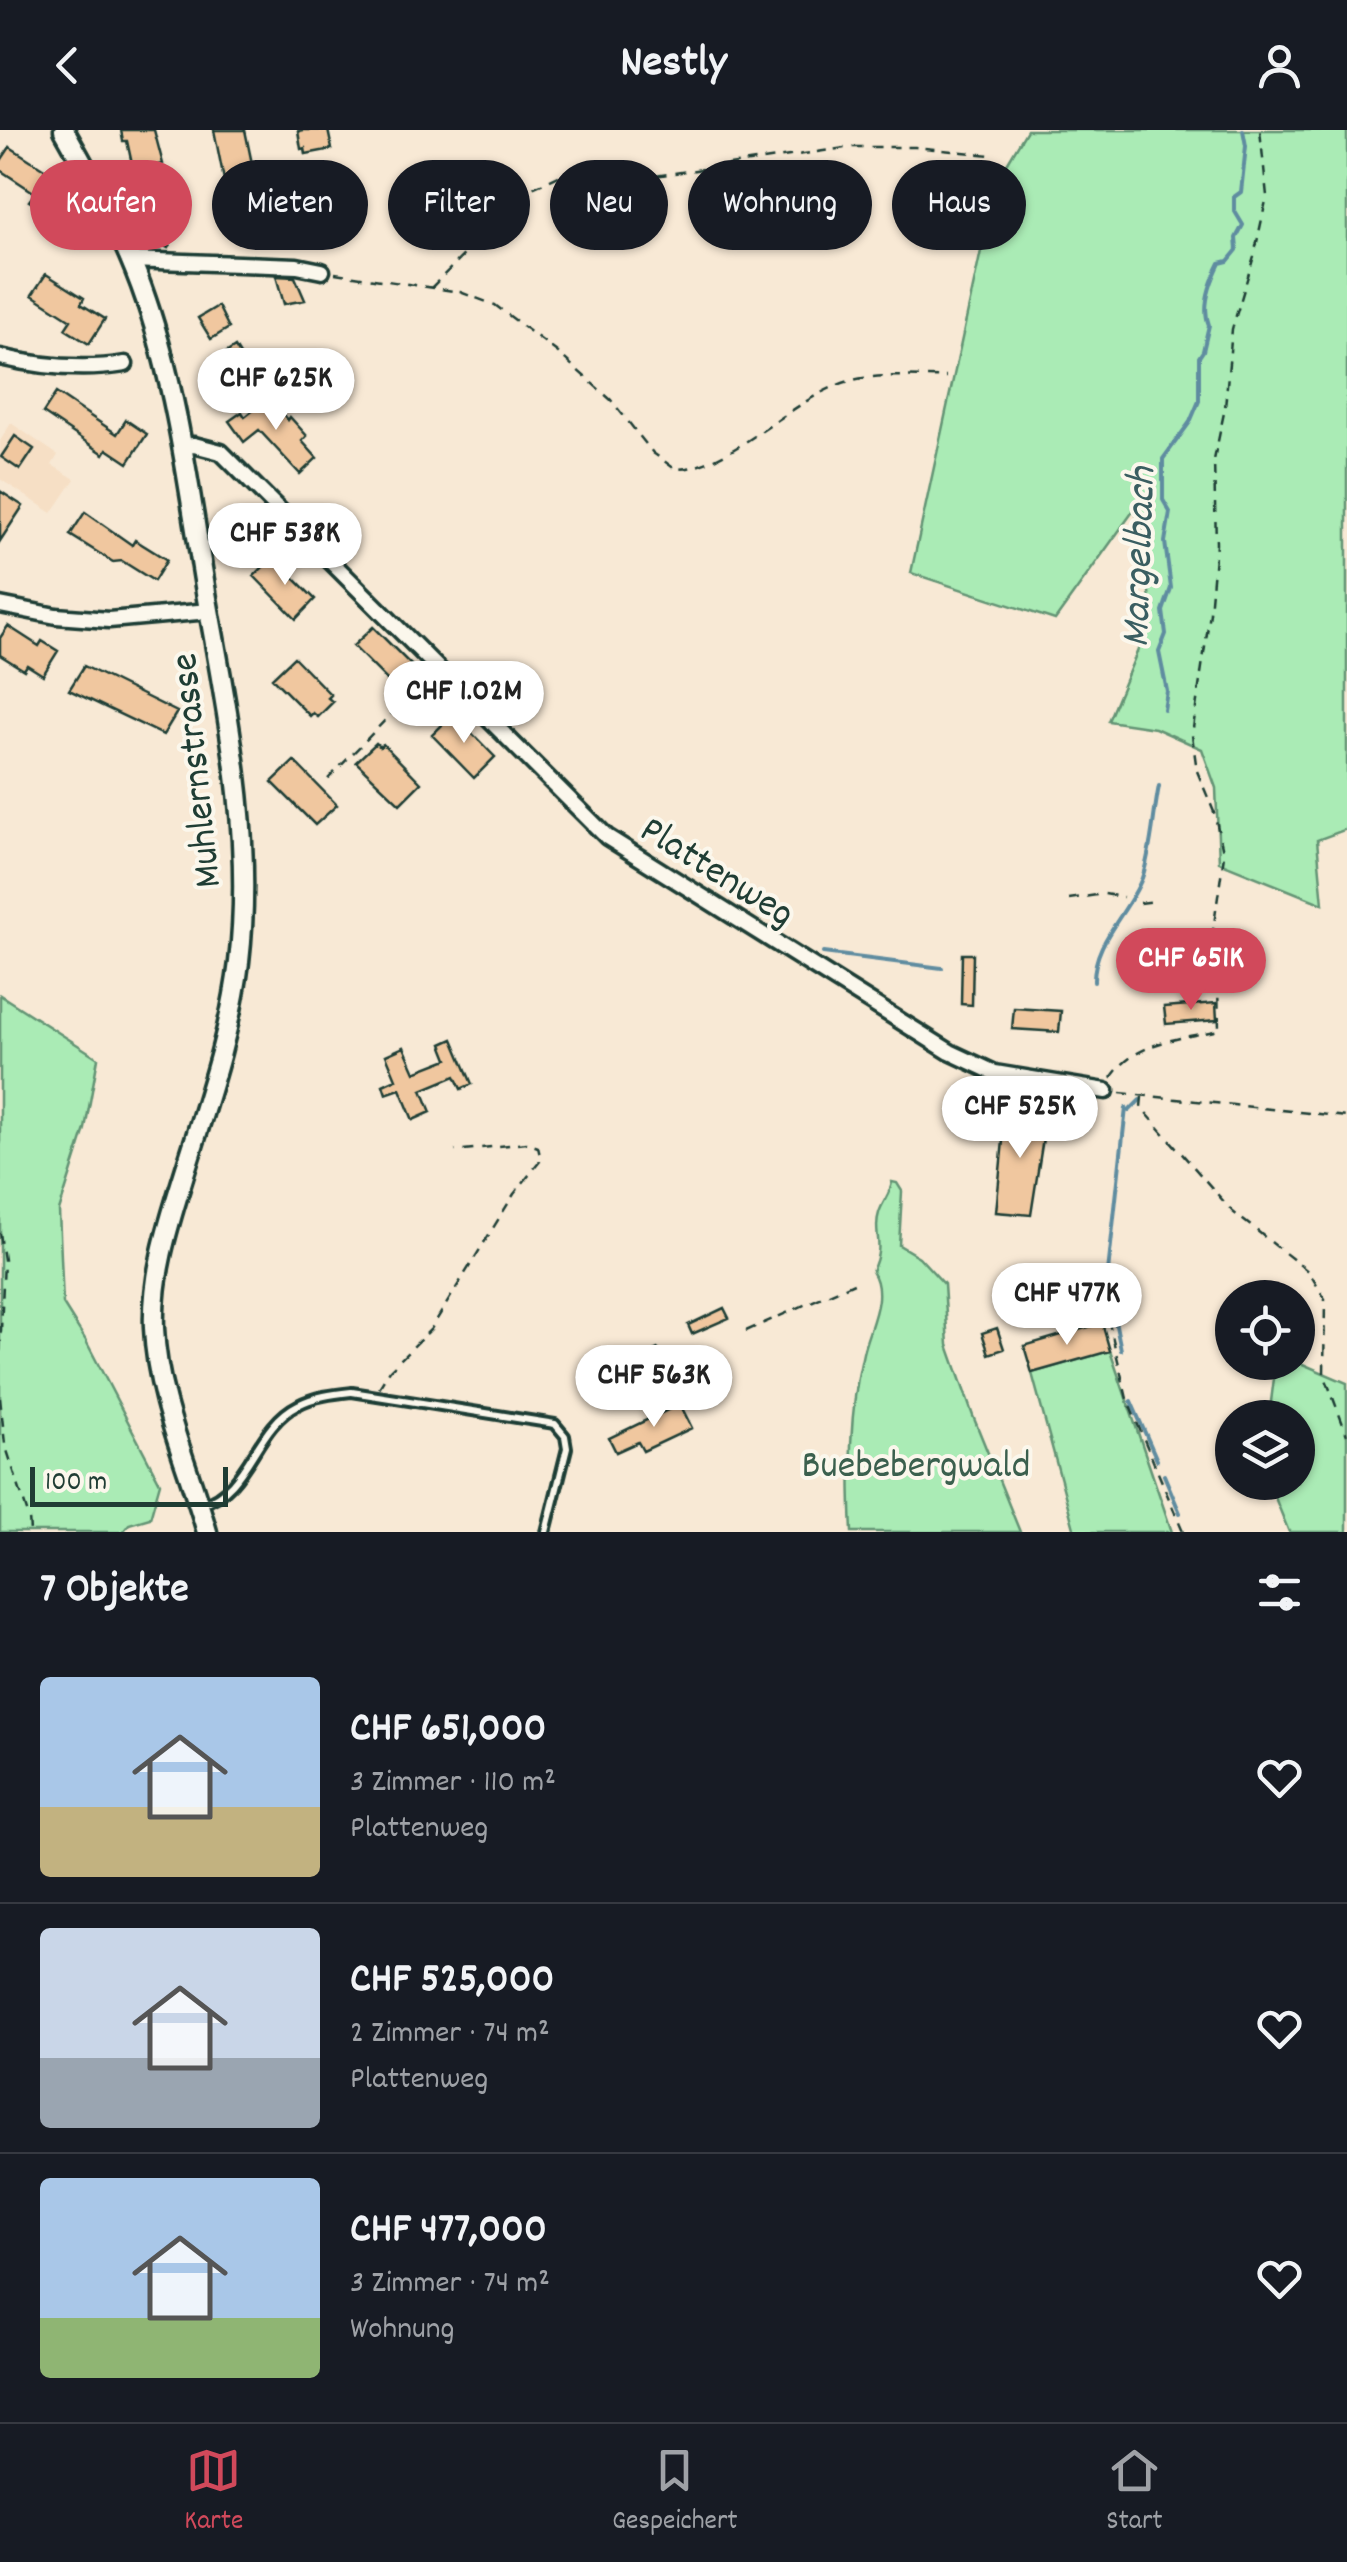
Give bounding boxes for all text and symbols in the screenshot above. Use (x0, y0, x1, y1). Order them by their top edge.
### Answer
text: Nestly (620, 33, 727, 97)
icon: back (40, 38, 95, 93)
icon: person (1252, 38, 1307, 93)
chip: Kaufen (30, 160, 192, 250)
chip: Mieten (212, 160, 368, 250)
chip: Filter (388, 160, 530, 250)
chip: Neu (550, 160, 668, 250)
chip: Wohnung (688, 160, 872, 250)
chip: Haus (892, 160, 1026, 250)
pin: CHF 625K (173, 348, 379, 433)
text: CHF 625K (219, 357, 333, 403)
water label: Margelbach (1109, 464, 1175, 649)
pin: CHF 538K (182, 503, 388, 588)
text: CHF 538K (230, 512, 340, 558)
street label: Muhlernstrasse (159, 650, 240, 891)
pin: CHF 1.02M (350, 661, 578, 746)
text: CHF 1.02M (406, 670, 522, 716)
street label: Plattenweg (627, 805, 804, 944)
pin: CHF 651K (1088, 928, 1294, 1013)
text: CHF 651K (1138, 937, 1244, 983)
pin: CHF 525K (917, 1076, 1123, 1161)
text: CHF 525K (964, 1085, 1076, 1131)
pin: CHF 477K (964, 1263, 1170, 1348)
text: CHF 477K (1014, 1272, 1120, 1318)
map controls (1215, 1280, 1315, 1500)
button: locate (1215, 1280, 1315, 1380)
pin: CHF 563K (551, 1345, 757, 1430)
text: CHF 563K (597, 1354, 711, 1400)
button: layers (1215, 1400, 1315, 1500)
park label: Buebebergwald (802, 1440, 1030, 1497)
scale bar (30, 1462, 228, 1506)
text: 100 m (45, 1464, 107, 1504)
text: 7 Objekte (40, 1562, 189, 1622)
icon: filters (1252, 1565, 1307, 1620)
text: CHF 651,000 (350, 1701, 546, 1761)
icon: home (120, 1717, 240, 1837)
icon: heart (1252, 1750, 1307, 1805)
text: 3 Zimmer · 110 m² (350, 1761, 556, 1807)
text: Plattenweg (350, 1807, 488, 1853)
text: CHF 525,000 (350, 1952, 555, 2012)
icon: home (120, 1968, 240, 2088)
icon: heart (1252, 2001, 1307, 2056)
text: 2 Zimmer · 74 m² (350, 2012, 550, 2058)
text: Plattenweg (350, 2058, 488, 2104)
text: CHF 477,000 (350, 2202, 547, 2262)
icon: home (120, 2218, 240, 2338)
icon: heart (1252, 2251, 1307, 2306)
text: 3 Zimmer · 74 m² (350, 2262, 550, 2308)
text: Wohnung (350, 2308, 455, 2354)
tab: Karte (184, 2443, 243, 2543)
tab: Gespeichert (612, 2443, 738, 2543)
tab: Start (1106, 2443, 1163, 2543)

